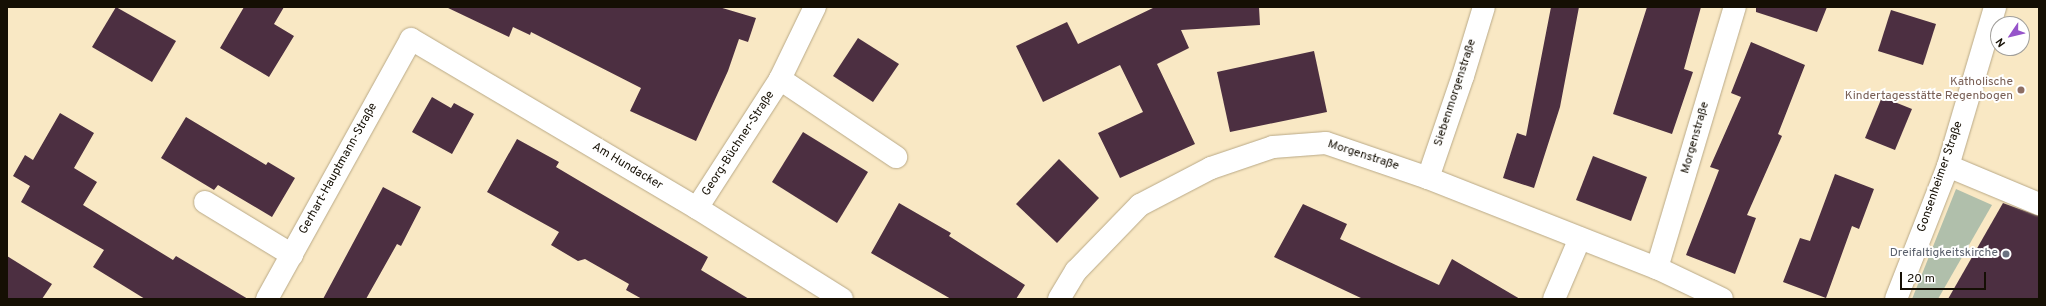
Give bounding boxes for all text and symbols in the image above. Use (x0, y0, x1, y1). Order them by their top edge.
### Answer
north arrow (1990, 16, 2030, 56)
text: N (1993, 35, 2009, 50)
street label: Siebenmorgenstraße (1432, 38, 1480, 148)
place label: Katholische Kindertagesstätte Regenbogen (1845, 76, 2013, 104)
marker: Katholische Kindertagesstätte Regenbogen (2016, 85, 2026, 95)
street label: Georg-Büchner-Straße (700, 89, 778, 199)
street label: Morgenstraße (1679, 100, 1713, 176)
street label: Gerhart-Hauptmann-Straße (297, 101, 381, 237)
street label: Gonsenheimer Straße (1915, 120, 1967, 234)
street label: Morgenstraße (1326, 138, 1400, 174)
street label: Am Hundacker (589, 140, 665, 194)
place label: Dreifaltigkeitskirche (1890, 247, 1998, 261)
marker: Dreifaltigkeitskirche (2001, 249, 2011, 259)
scale bar (1902, 264, 1988, 290)
text: 20 m (1907, 271, 1935, 287)

